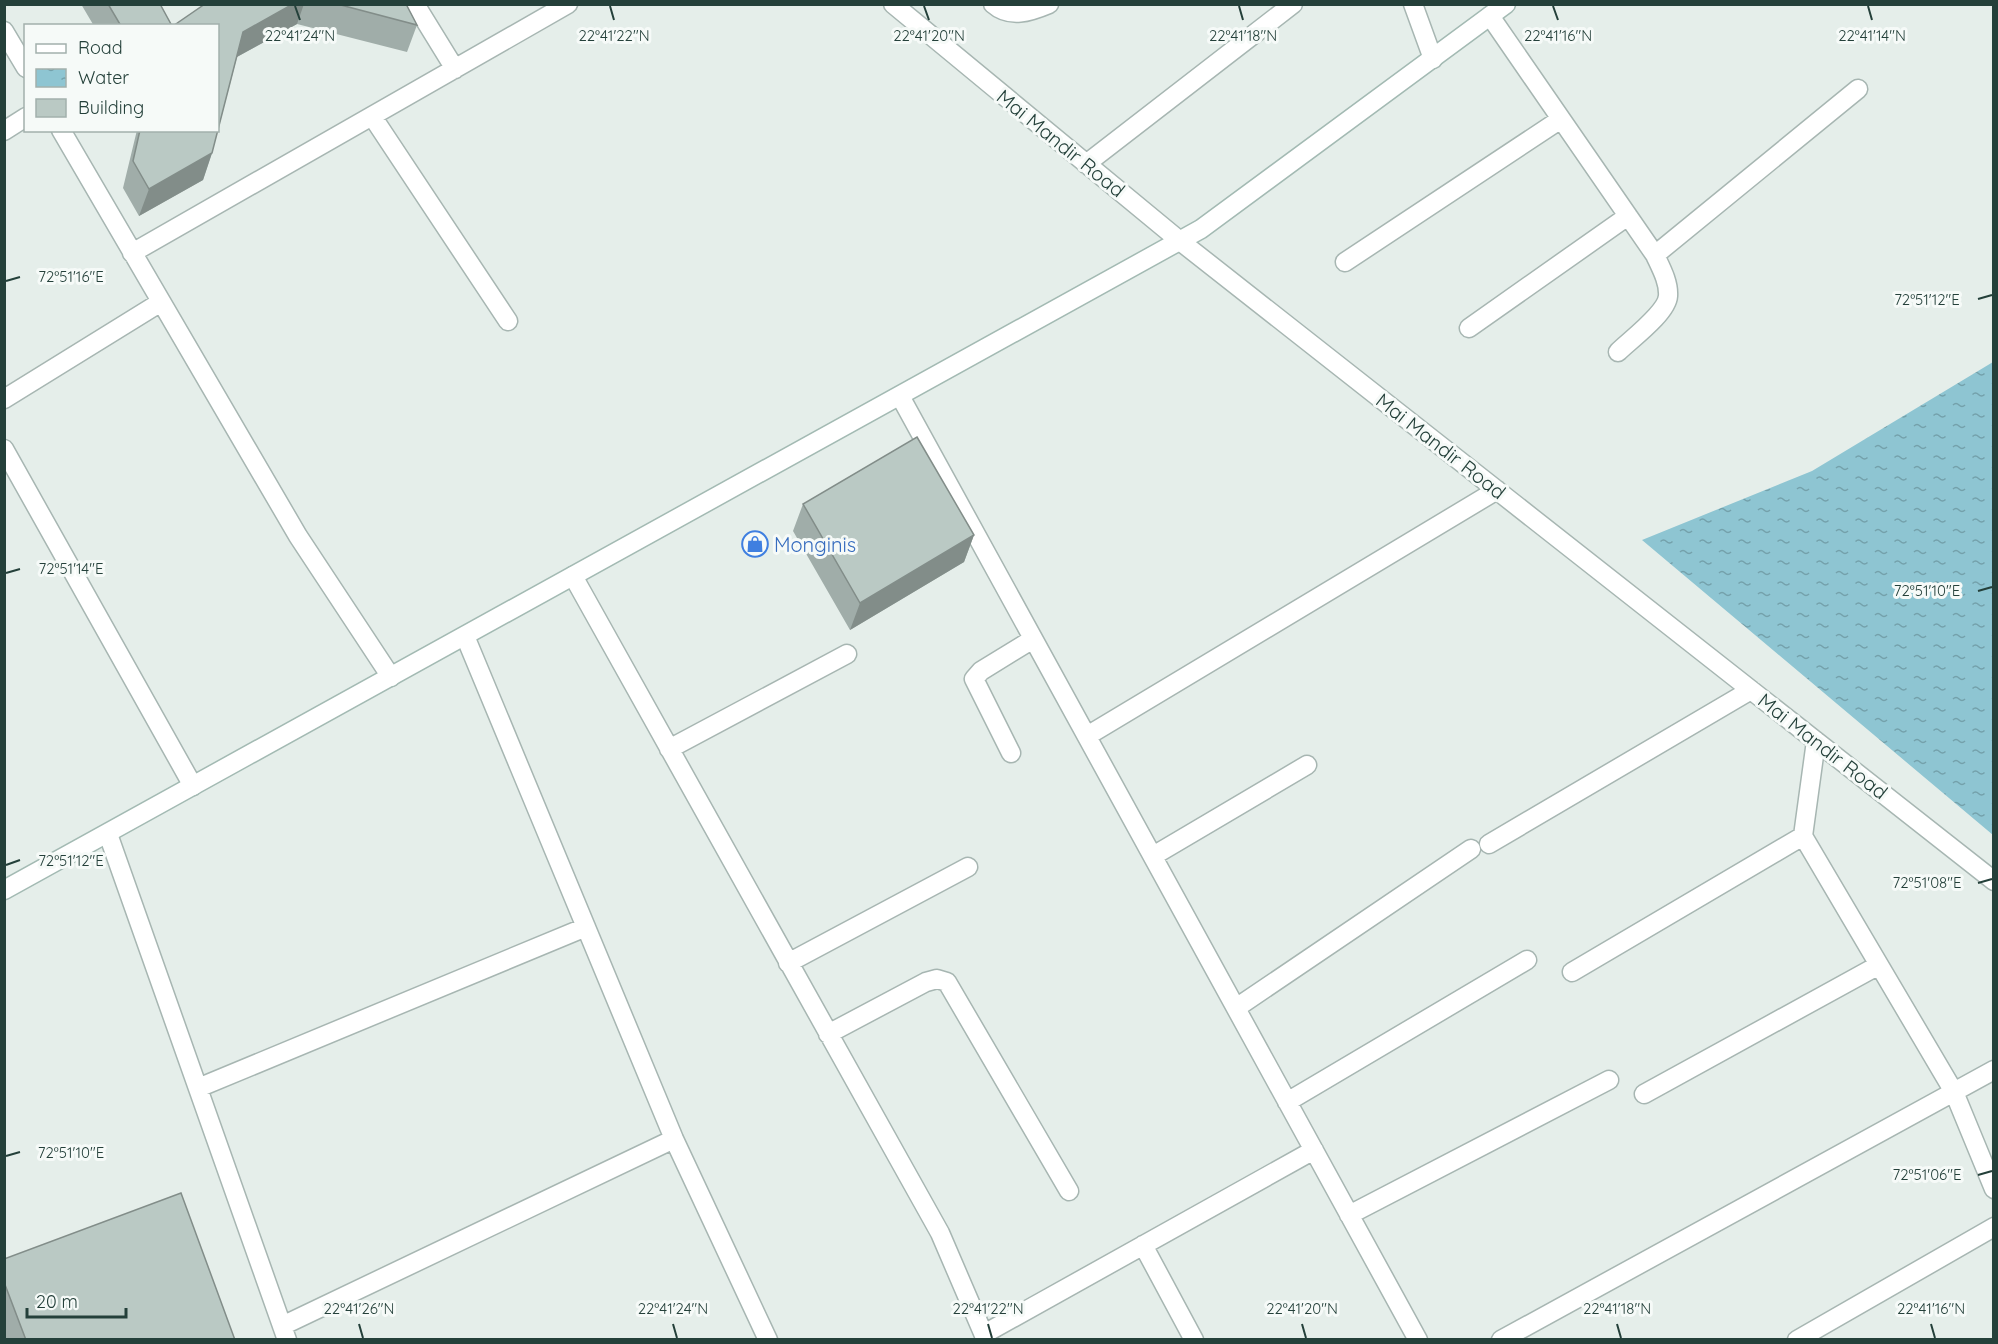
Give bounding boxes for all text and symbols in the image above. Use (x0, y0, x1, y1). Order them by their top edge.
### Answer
legend (24, 24, 219, 132)
text: 22°41'24"N (265, 26, 335, 45)
text: 22°41'22"N (578, 26, 650, 45)
text: 22°41'20"N (893, 26, 965, 45)
text: 22°41'18"N (1209, 26, 1277, 45)
text: 22°41'16"N (1524, 26, 1592, 45)
text: 22°41'14"N (1838, 26, 1906, 45)
text: Road (78, 36, 123, 59)
text: Water (78, 66, 129, 89)
street label: Mai Mandir Road (992, 84, 1130, 202)
text: Building (78, 96, 144, 119)
text: 72°51'16"E (38, 267, 104, 286)
text: 72°51'12"E (1894, 290, 1960, 309)
street label: Mai Mandir Road (1371, 388, 1511, 504)
shop icon: Monginis (740, 529, 770, 559)
place label: Monginis (774, 532, 856, 557)
text: 72°51'14"E (38, 559, 104, 578)
text: 72°51'10"E (1894, 581, 1960, 600)
street label: Mai Mandir Road (1753, 688, 1893, 804)
text: 72°51'12"E (38, 851, 104, 870)
text: 72°51'08"E (1893, 873, 1961, 892)
text: 72°51'10"E (38, 1143, 104, 1162)
text: 72°51'06"E (1893, 1165, 1961, 1184)
scale bar (27, 1281, 126, 1319)
text: 20 m (36, 1290, 78, 1313)
text: 22°41'26"N (324, 1299, 394, 1318)
text: 22°41'24"N (638, 1299, 708, 1318)
text: 22°41'22"N (952, 1299, 1024, 1318)
text: 22°41'20"N (1266, 1299, 1338, 1318)
text: 22°41'18"N (1583, 1299, 1651, 1318)
text: 22°41'16"N (1897, 1299, 1965, 1318)

